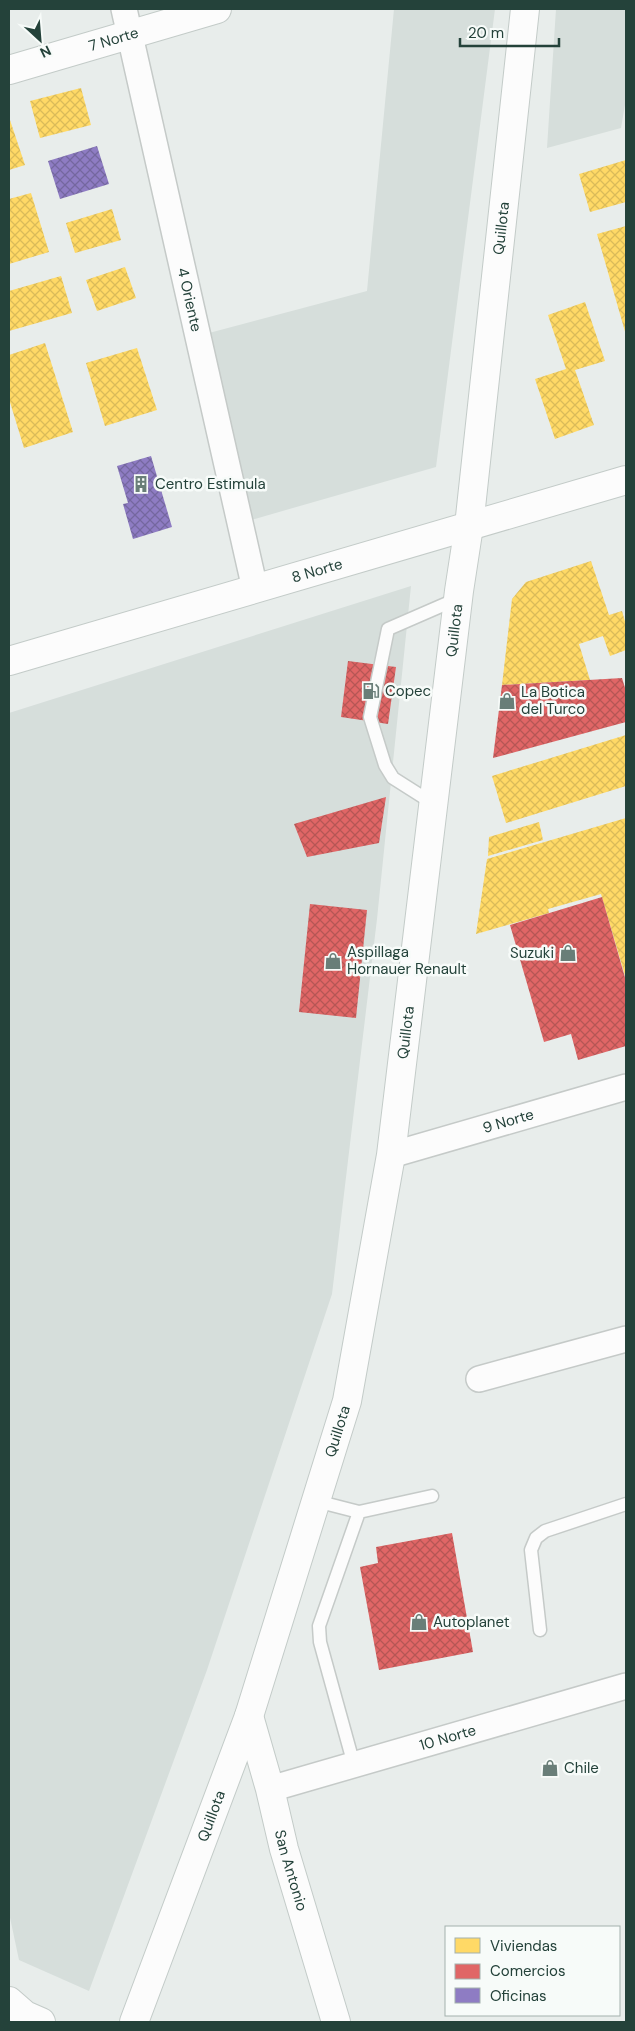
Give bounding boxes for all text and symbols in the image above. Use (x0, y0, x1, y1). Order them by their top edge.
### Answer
north arrow (15, 15, 65, 65)
scale bar (460, 15, 559, 47)
street label: 7 Norte (86, 23, 141, 56)
text: 20 m (468, 23, 504, 43)
text: N (37, 41, 54, 62)
street label: Quillota (488, 201, 514, 256)
street label: 4 Oriente (173, 266, 207, 334)
building icon: Centro Estimula (131, 474, 151, 494)
place label: Centro Estimula (155, 474, 266, 494)
street label: 8 Norte (289, 554, 345, 588)
street label: Quillota (441, 603, 467, 658)
fuel station icon: Copec (361, 681, 381, 701)
place label: Copec (385, 681, 431, 701)
place label: La Botica del Turco (521, 682, 585, 719)
shop icon: La Botica del Turco (497, 691, 517, 711)
place label: Aspillaga Hornauer Renault (347, 942, 467, 979)
place label: Suzuki (510, 943, 554, 963)
shop icon: Suzuki (558, 943, 578, 963)
shop icon: Aspillaga Hornauer Renault (323, 951, 343, 971)
street label: Quillota (393, 1005, 419, 1060)
street label: 9 Norte (480, 1104, 536, 1138)
street label: Quillota (320, 1403, 355, 1460)
shop icon: Autoplanet (409, 1612, 429, 1632)
place label: Autoplanet (433, 1612, 510, 1632)
street label: 10 Norte (417, 1720, 478, 1755)
shop icon: Chile (540, 1758, 560, 1778)
place label: Chile (564, 1758, 599, 1778)
street label: Quillota (193, 1788, 230, 1844)
street label: San Antonio (270, 1828, 312, 1914)
legend (445, 1926, 620, 2016)
text: Viviendas (490, 1936, 557, 1956)
text: Comercios (490, 1961, 565, 1981)
text: Oficinas (490, 1986, 547, 2006)

